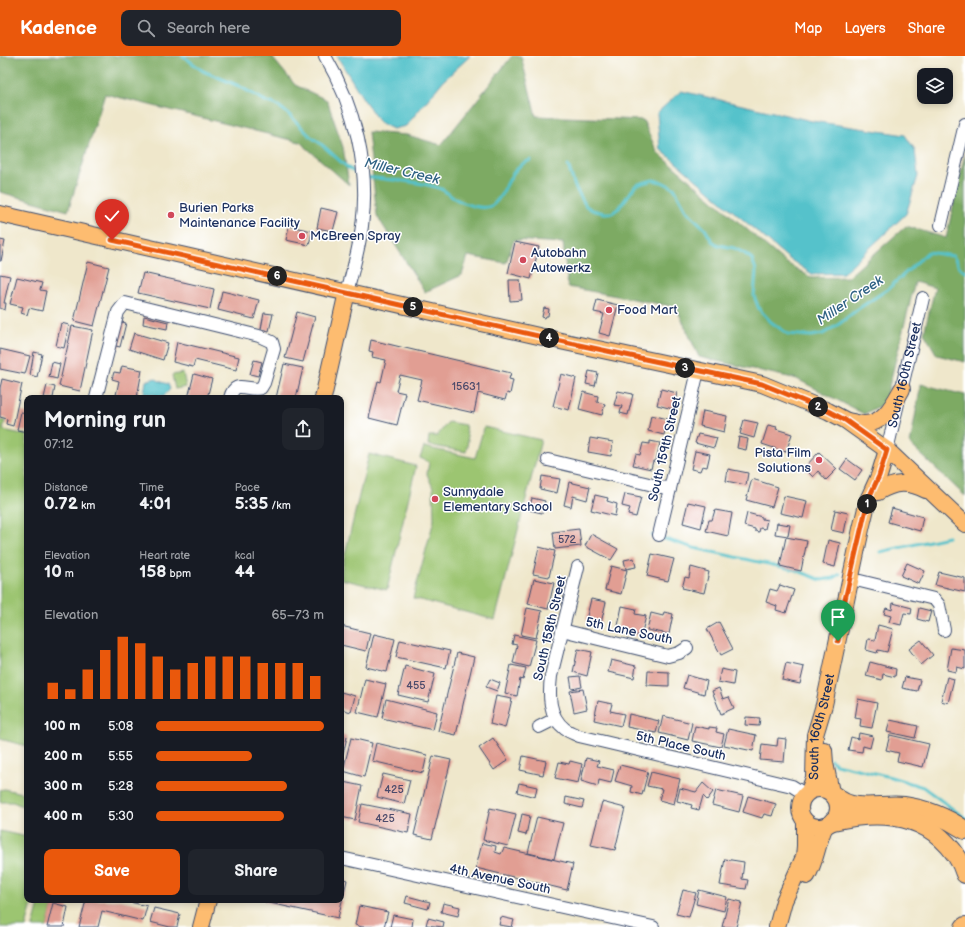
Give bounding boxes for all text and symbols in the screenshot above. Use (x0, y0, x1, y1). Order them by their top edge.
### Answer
search box (121, 10, 401, 46)
text: Kadence (20, 17, 97, 40)
icon: search (135, 17, 157, 39)
text: Search here (167, 19, 250, 38)
text: Map (794, 20, 822, 37)
text: Layers (844, 20, 886, 37)
text: Share (908, 20, 945, 37)
map controls (917, 68, 953, 104)
button: layers (917, 68, 953, 104)
water label: Miller Creek (363, 154, 442, 188)
pin (95, 199, 129, 240)
place label: Burien Parks Maintenance Facility (179, 200, 300, 231)
icon: check (101, 205, 123, 227)
marker: Burien Parks Maintenance Facility (166, 210, 176, 220)
place label: McBreen Spray (310, 228, 401, 244)
marker: McBreen Spray (297, 231, 307, 241)
place label: Autobahn Autowerkz (531, 245, 591, 276)
marker: Autobahn Autowerkz (518, 255, 528, 265)
pin: 6 (267, 266, 287, 286)
text: 6 (274, 269, 280, 282)
water label: Miller Creek (813, 271, 887, 328)
pin: 5 (403, 297, 423, 317)
text: 5 (410, 300, 416, 313)
place label: Food Mart (617, 302, 678, 318)
marker: Food Mart (604, 305, 614, 315)
street label: South 160th Street (885, 321, 925, 429)
pin: 4 (539, 328, 559, 348)
text: 4 (546, 331, 552, 344)
pin: 3 (675, 358, 695, 378)
text: 3 (682, 361, 688, 374)
house number: 15631 (452, 380, 480, 393)
street label: South 159th Street (645, 395, 685, 503)
pin: 2 (808, 397, 828, 417)
text: 2 (815, 400, 821, 413)
text: Morning run (44, 407, 166, 434)
button: share (282, 408, 324, 450)
text: 07:12 (44, 436, 73, 452)
place label: Pista Film Solutions (754, 445, 812, 476)
marker: Pista Film Solutions (814, 455, 824, 465)
text: Distance (44, 481, 88, 494)
text: Time (139, 481, 164, 494)
text: Pace (235, 481, 260, 494)
place label: Sunnydale Elementary School (443, 484, 552, 515)
text: 0.72 (44, 494, 78, 514)
text: 4:01 (139, 494, 171, 514)
text: 5:35 (235, 494, 268, 514)
marker: Sunnydale Elementary School (430, 494, 440, 504)
pin: 1 (857, 494, 877, 514)
text: 1 (865, 497, 869, 510)
text: km (78, 499, 95, 512)
text: /km (268, 499, 291, 512)
house number: 572 (558, 533, 577, 546)
text: Elevation (44, 549, 90, 562)
text: Heart rate (139, 549, 190, 562)
text: kcal (235, 549, 254, 562)
text: 10 (44, 562, 62, 582)
text: 158 (139, 562, 167, 582)
text: 44 (235, 562, 255, 582)
text: m (62, 567, 74, 580)
text: bpm (167, 567, 191, 580)
street label: South 158th Street (530, 574, 570, 682)
pin (821, 600, 855, 641)
icon: arrive (827, 606, 849, 628)
text: Elevation (44, 607, 98, 623)
text: 65–73 m (271, 607, 324, 623)
street label: 5th Lane South (584, 614, 674, 648)
street label: South 160th Street (806, 672, 838, 780)
house number: 455 (406, 679, 426, 692)
text: 100 m (44, 718, 80, 734)
text: 5:08 (108, 718, 133, 734)
street label: 5th Place South (634, 728, 728, 764)
text: 200 m (44, 748, 82, 764)
text: 5:55 (108, 748, 133, 764)
text: 300 m (44, 778, 82, 794)
text: 5:28 (108, 778, 133, 794)
house number: 425 (384, 783, 404, 796)
text: 400 m (44, 808, 82, 824)
text: 5:30 (108, 808, 134, 824)
house number: 425 (375, 812, 395, 825)
button: Save (44, 849, 180, 895)
button: Share (188, 849, 324, 895)
street label: 4th Avenue South (448, 860, 552, 898)

